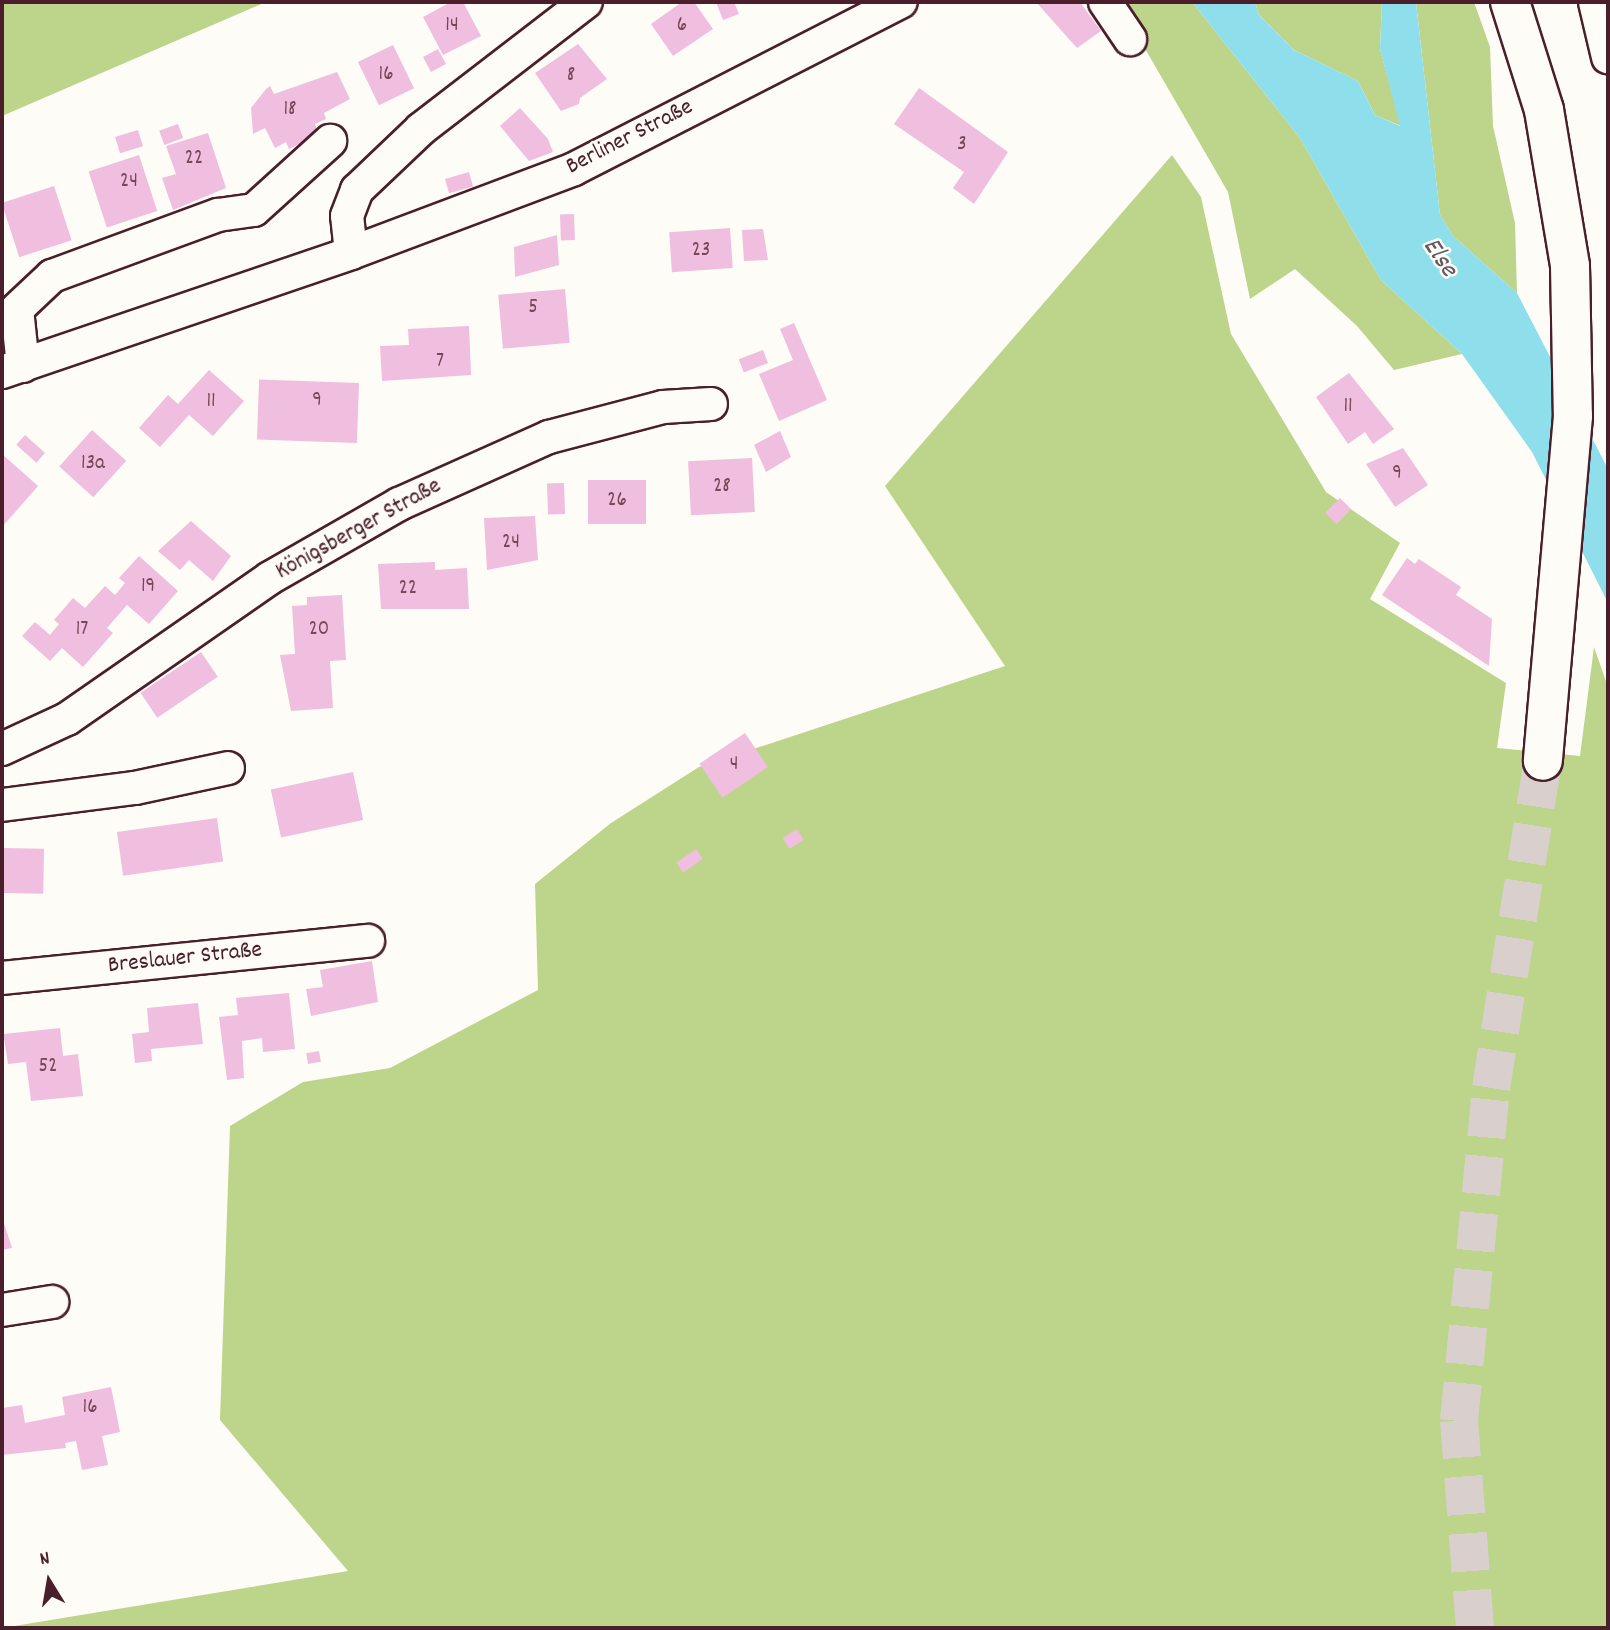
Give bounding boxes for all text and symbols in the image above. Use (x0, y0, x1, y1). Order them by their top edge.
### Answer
house number: 14 (445, 13, 459, 39)
house number: 6 (677, 13, 687, 39)
house number: 16 (379, 62, 393, 88)
house number: 8 (567, 63, 575, 89)
street label: Berliner Straße (562, 94, 698, 182)
house number: 18 (283, 97, 297, 123)
house number: 3 (957, 132, 967, 158)
house number: 22 (185, 146, 203, 172)
house number: 24 (120, 169, 138, 195)
water label: Else (1415, 233, 1463, 283)
house number: 23 (692, 238, 710, 264)
house number: 5 (528, 295, 538, 321)
house number: 7 (436, 349, 444, 375)
house number: 9 (312, 388, 322, 414)
house number: 11 (206, 389, 216, 415)
house number: 11 (1343, 394, 1353, 420)
house number: 13a (81, 451, 105, 477)
house number: 9 (1392, 461, 1402, 487)
street label: Königsberger Straße (271, 473, 447, 587)
house number: 28 (713, 474, 731, 500)
house number: 26 (607, 488, 627, 514)
house number: 24 (502, 530, 520, 556)
house number: 19 (141, 574, 155, 600)
house number: 22 (399, 576, 417, 602)
house number: 17 (76, 617, 88, 643)
house number: 20 (309, 617, 329, 643)
house number: 4 (730, 752, 738, 778)
street label: Breslauer Straße (107, 937, 263, 981)
house number: 52 (39, 1054, 57, 1080)
house number: 16 (83, 1395, 97, 1421)
north arrow (14, 1546, 84, 1616)
text: N (38, 1546, 52, 1574)

